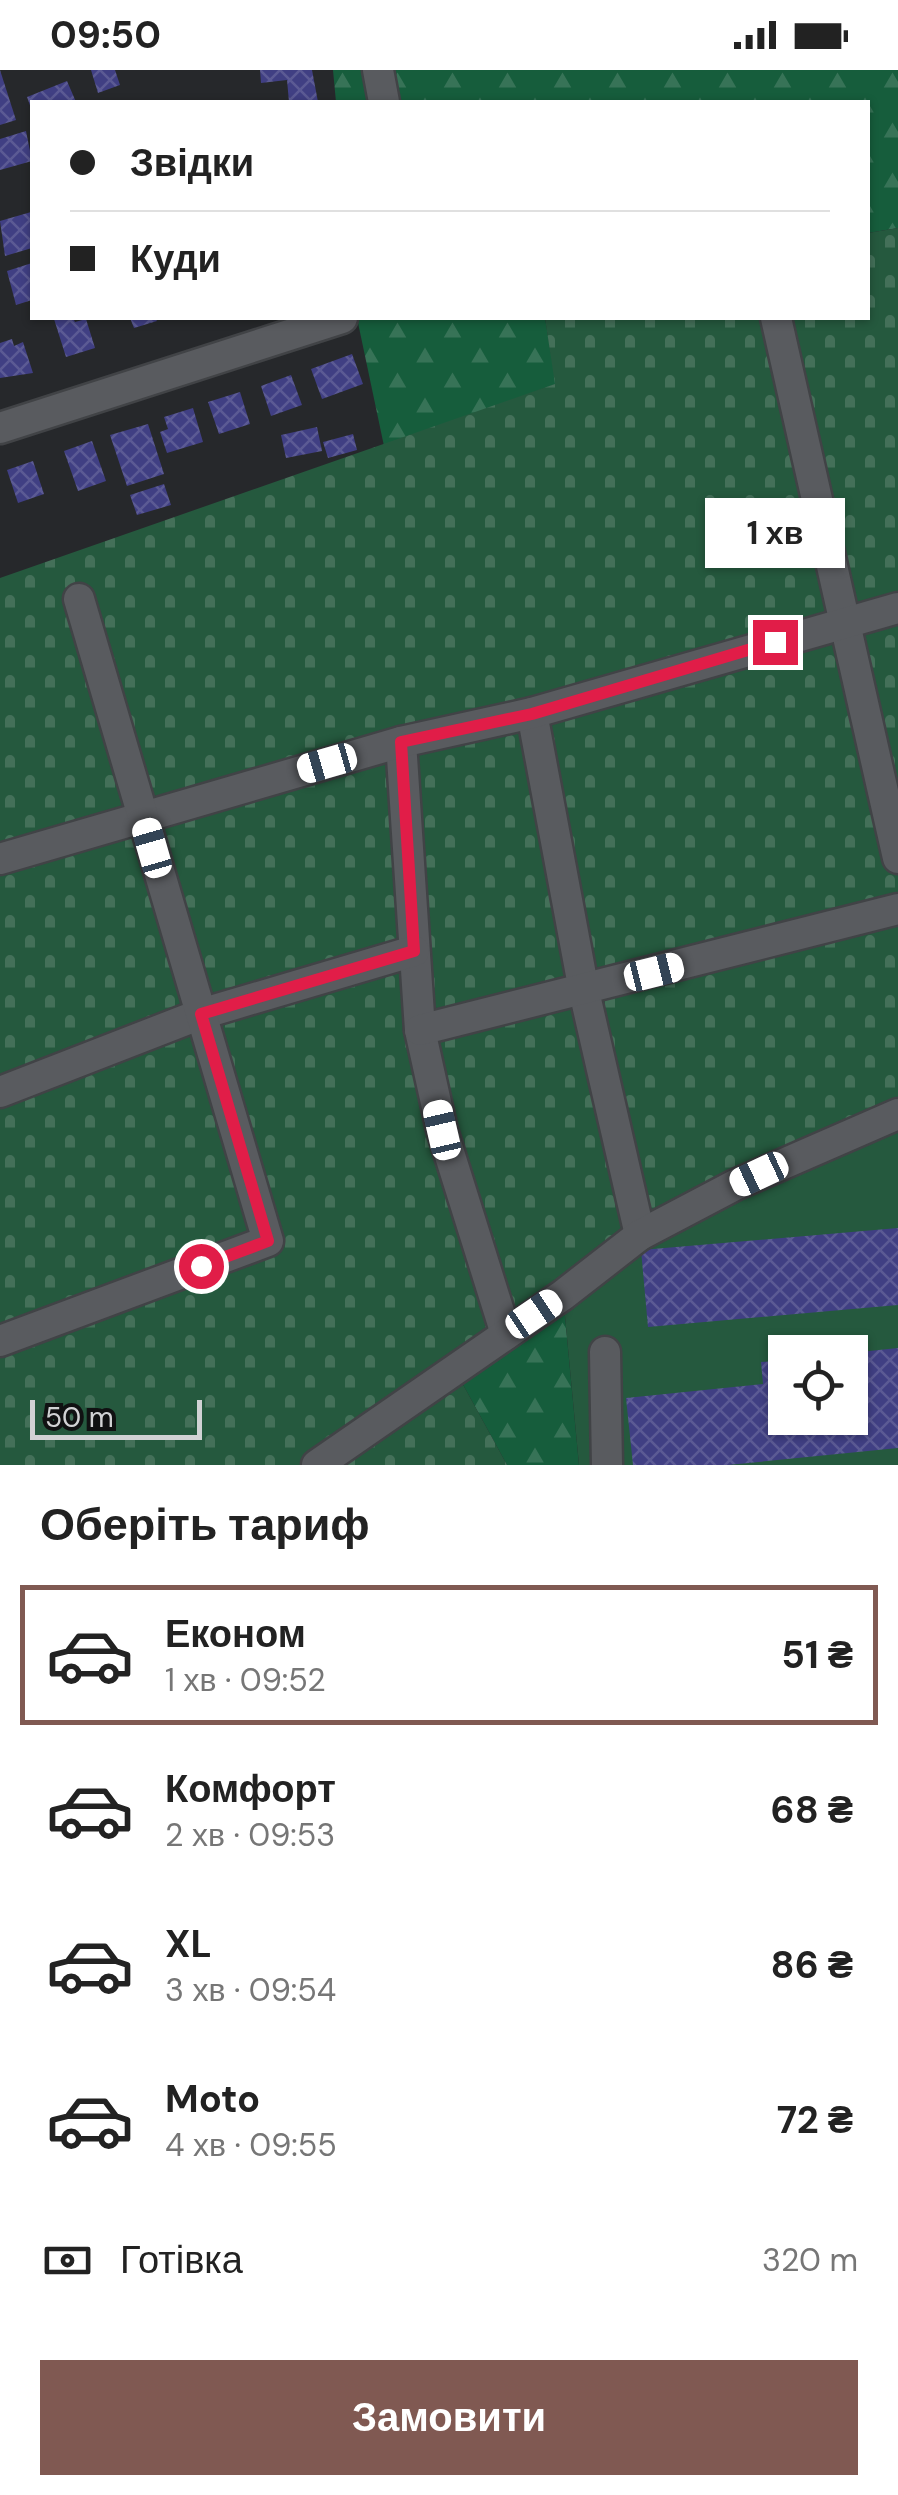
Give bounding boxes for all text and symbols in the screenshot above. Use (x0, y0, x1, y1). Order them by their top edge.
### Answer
text: 09:50 (50, 10, 161, 60)
text: Звідки (130, 138, 254, 188)
text: Куди (130, 234, 221, 284)
callout: 1 хв (705, 497, 845, 567)
text: 1 хв (747, 512, 803, 554)
route end (753, 620, 798, 665)
car (294, 740, 360, 786)
car (129, 815, 175, 881)
car (621, 950, 687, 994)
car (421, 1097, 463, 1163)
car (725, 1148, 793, 1200)
route start (179, 1244, 224, 1289)
car (501, 1285, 567, 1343)
map controls (768, 1335, 868, 1435)
button: locate (768, 1335, 868, 1435)
scale bar (30, 1395, 202, 1440)
text: 50 m (45, 1399, 114, 1436)
text: Оберіть тариф (40, 1495, 370, 1554)
text: Економ (165, 1609, 306, 1659)
icon: car (45, 1610, 135, 1700)
text: 51 ₴ (781, 1630, 853, 1680)
text: 1 хв · 09:52 (165, 1659, 326, 1701)
text: Комфорт (165, 1764, 336, 1814)
icon: car (45, 1765, 135, 1855)
text: 68 ₴ (771, 1785, 853, 1835)
text: 2 хв · 09:53 (165, 1814, 335, 1856)
text: XL (165, 1919, 212, 1969)
icon: car (45, 1920, 135, 2010)
text: 86 ₴ (771, 1940, 853, 1990)
text: 3 хв · 09:54 (165, 1969, 336, 2011)
text: Moto (165, 2074, 260, 2124)
icon: car (45, 2075, 135, 2165)
text: 72 ₴ (777, 2095, 853, 2145)
text: 4 хв · 09:55 (165, 2124, 337, 2166)
icon: cash (40, 2233, 95, 2288)
text: Готівка (120, 2235, 243, 2285)
text: 320 m (762, 2239, 858, 2281)
button: Замовити (40, 2360, 858, 2475)

